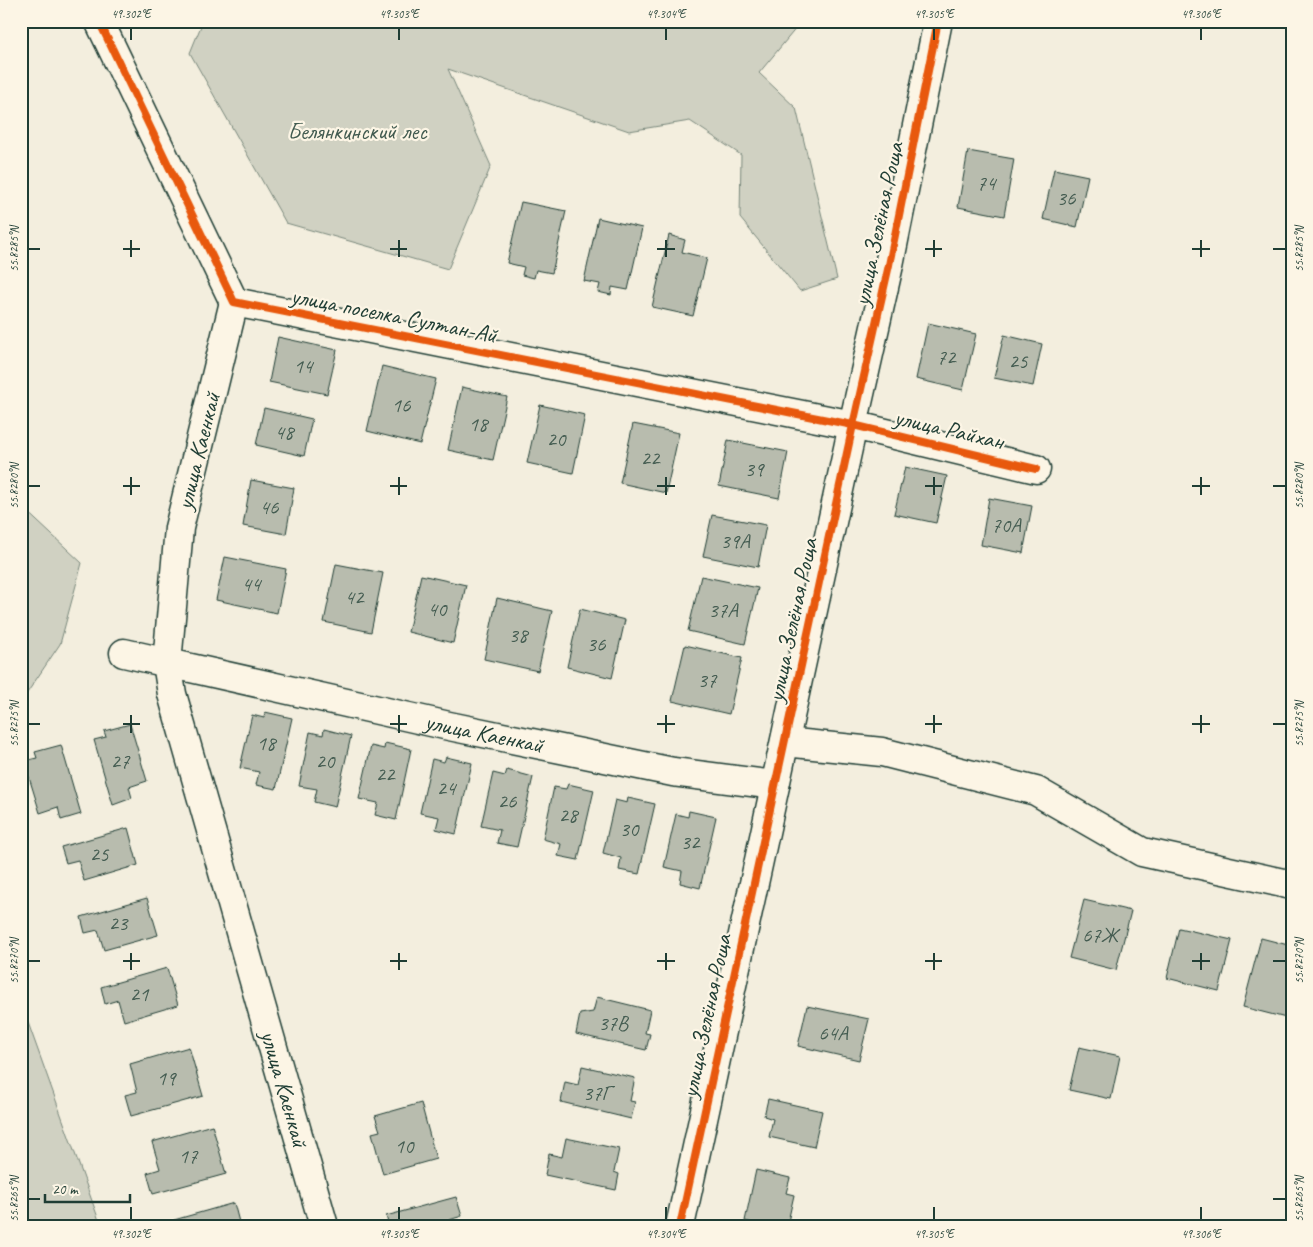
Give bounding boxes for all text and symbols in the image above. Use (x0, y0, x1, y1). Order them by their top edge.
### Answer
text: 49.302°E (111, 6, 152, 22)
text: 49.303°E (379, 6, 420, 22)
text: 49.304°E (646, 6, 687, 22)
text: 49.305°E (914, 6, 955, 22)
text: 49.306°E (1181, 6, 1222, 22)
park label: Белянкинский лес (287, 116, 428, 146)
street label: улица Зелёная Роща (846, 138, 910, 311)
house number: 74 (977, 170, 998, 196)
house number: 36 (1057, 185, 1076, 211)
text: 55.8285°N (6, 225, 22, 272)
text: 55.8285°N (1291, 225, 1307, 272)
street label: улица поселка Султан-Ай (287, 280, 501, 350)
house number: 72 (937, 344, 957, 370)
house number: 25 (1009, 348, 1029, 374)
house number: 14 (294, 353, 315, 379)
street label: улица Каенкай (168, 387, 228, 515)
house number: 16 (392, 392, 411, 418)
street label: улица Райхан (890, 401, 1008, 456)
house number: 18 (469, 411, 490, 437)
house number: 48 (275, 419, 296, 445)
house number: 20 (547, 426, 567, 452)
house number: 22 (641, 445, 661, 471)
house number: 39 (745, 456, 765, 482)
text: 55.8280°N (6, 462, 22, 509)
text: 55.8280°N (1291, 462, 1307, 509)
house number: 46 (260, 494, 279, 520)
house number: 70А (991, 512, 1022, 538)
house number: 39А (720, 528, 751, 554)
street label: улица Зелёная Роща (760, 534, 824, 707)
house number: 44 (242, 571, 263, 597)
house number: 42 (345, 584, 365, 610)
house number: 40 (428, 596, 448, 622)
house number: 37А (708, 597, 739, 623)
house number: 38 (509, 622, 530, 648)
house number: 36 (587, 631, 606, 657)
house number: 37 (698, 667, 718, 693)
text: 55.8275°N (6, 700, 22, 747)
text: 55.8275°N (1291, 700, 1307, 747)
street label: улица Каенкай (420, 706, 548, 760)
house number: 18 (257, 730, 278, 756)
house number: 27 (111, 748, 131, 774)
house number: 20 (316, 748, 336, 774)
house number: 22 (376, 761, 396, 787)
house number: 24 (437, 775, 458, 801)
house number: 26 (498, 788, 517, 814)
house number: 28 (559, 802, 580, 828)
house number: 30 (620, 816, 640, 842)
house number: 32 (681, 829, 701, 855)
house number: 25 (90, 841, 110, 867)
house number: 23 (109, 910, 129, 936)
house number: 67Ж (1082, 922, 1121, 948)
street label: улица Зелёная Роща (674, 930, 738, 1103)
text: 55.8270°N (6, 937, 22, 984)
text: 55.8270°N (1291, 937, 1307, 984)
house number: 21 (130, 981, 150, 1007)
house number: 37В (598, 1010, 630, 1036)
house number: 64А (818, 1020, 849, 1046)
street label: улица Каенкай (253, 1025, 316, 1152)
house number: 19 (157, 1065, 177, 1091)
house number: 37Г (583, 1080, 616, 1106)
house number: 10 (395, 1133, 415, 1159)
house number: 17 (179, 1143, 199, 1169)
scale bar (45, 1172, 130, 1204)
text: 55.8265°N (6, 1175, 22, 1222)
text: 55.8265°N (1291, 1175, 1307, 1222)
text: 20 m (52, 1180, 79, 1199)
text: 49.302°E (111, 1226, 152, 1242)
text: 49.303°E (379, 1226, 420, 1242)
text: 49.304°E (646, 1226, 687, 1242)
text: 49.305°E (914, 1226, 955, 1242)
text: 49.306°E (1181, 1226, 1222, 1242)

